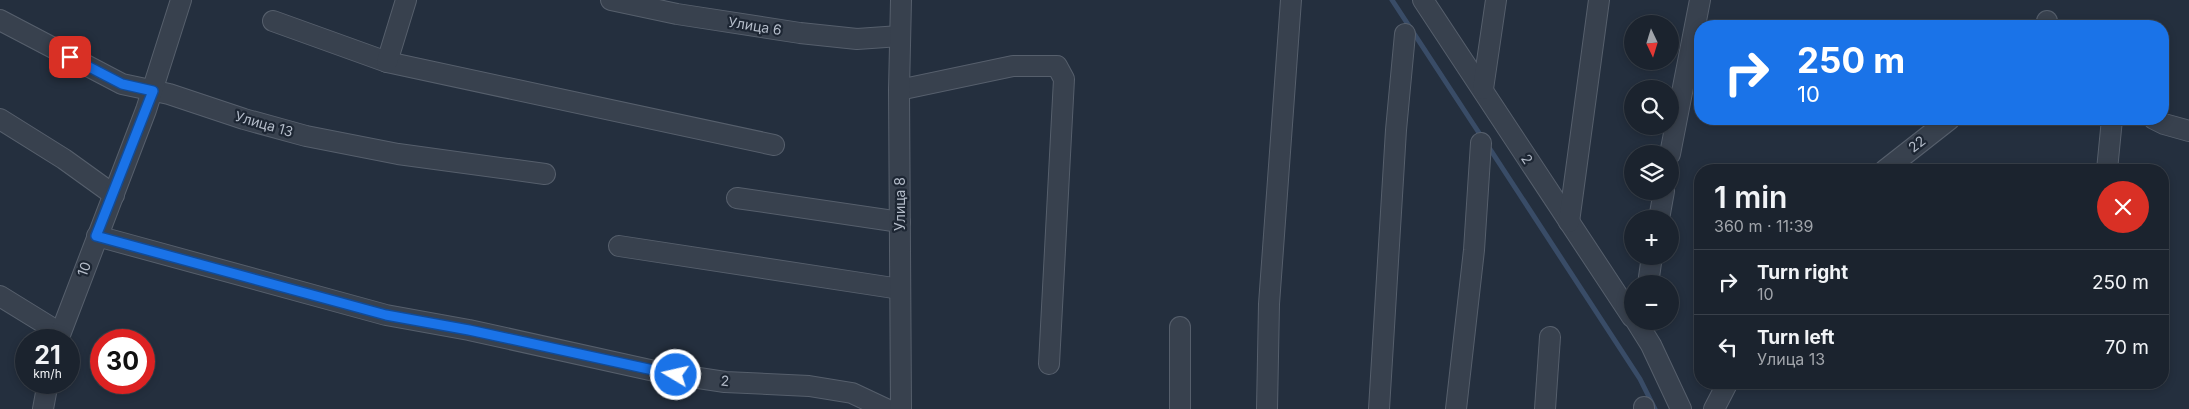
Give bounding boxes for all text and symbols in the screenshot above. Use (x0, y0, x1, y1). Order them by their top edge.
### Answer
street label: Улица 6 (727, 13, 783, 38)
north arrow (1624, 15, 1679, 70)
map controls (1624, 15, 1679, 330)
pin (49, 36, 91, 78)
text: 250 m (1797, 39, 1905, 81)
icon: right (1714, 40, 1779, 105)
icon: arrive (56, 43, 84, 71)
button: search (1624, 80, 1679, 135)
text: 10 (1797, 81, 1820, 107)
street label: Улица 13 (233, 107, 295, 140)
street label: 22 (1905, 132, 1929, 156)
button: layers (1624, 145, 1679, 200)
street label: 2 (1518, 151, 1537, 167)
street label: Улица 8 (891, 177, 908, 231)
text: 1 min (1714, 179, 1787, 215)
button: close (2097, 181, 2149, 233)
button: + (1624, 210, 1679, 265)
text: 360 m · 11:39 (1714, 216, 1813, 236)
street label: 10 (73, 259, 94, 279)
text: Turn right (1757, 261, 1848, 284)
icon: right (1714, 268, 1742, 296)
text: 250 m (2092, 271, 2149, 294)
button: − (1624, 275, 1679, 330)
text: 10 (1757, 284, 1774, 304)
text: Turn left (1757, 326, 1835, 349)
speed limit sign: 30 (90, 329, 155, 394)
icon: left (1714, 333, 1742, 361)
text: 70 m (2105, 336, 2149, 359)
text: 21 (34, 340, 61, 370)
position arrow (649, 348, 701, 400)
text: Улица 13 (1757, 349, 1825, 369)
text: km/h (33, 366, 62, 381)
street label: 2 (720, 372, 730, 389)

